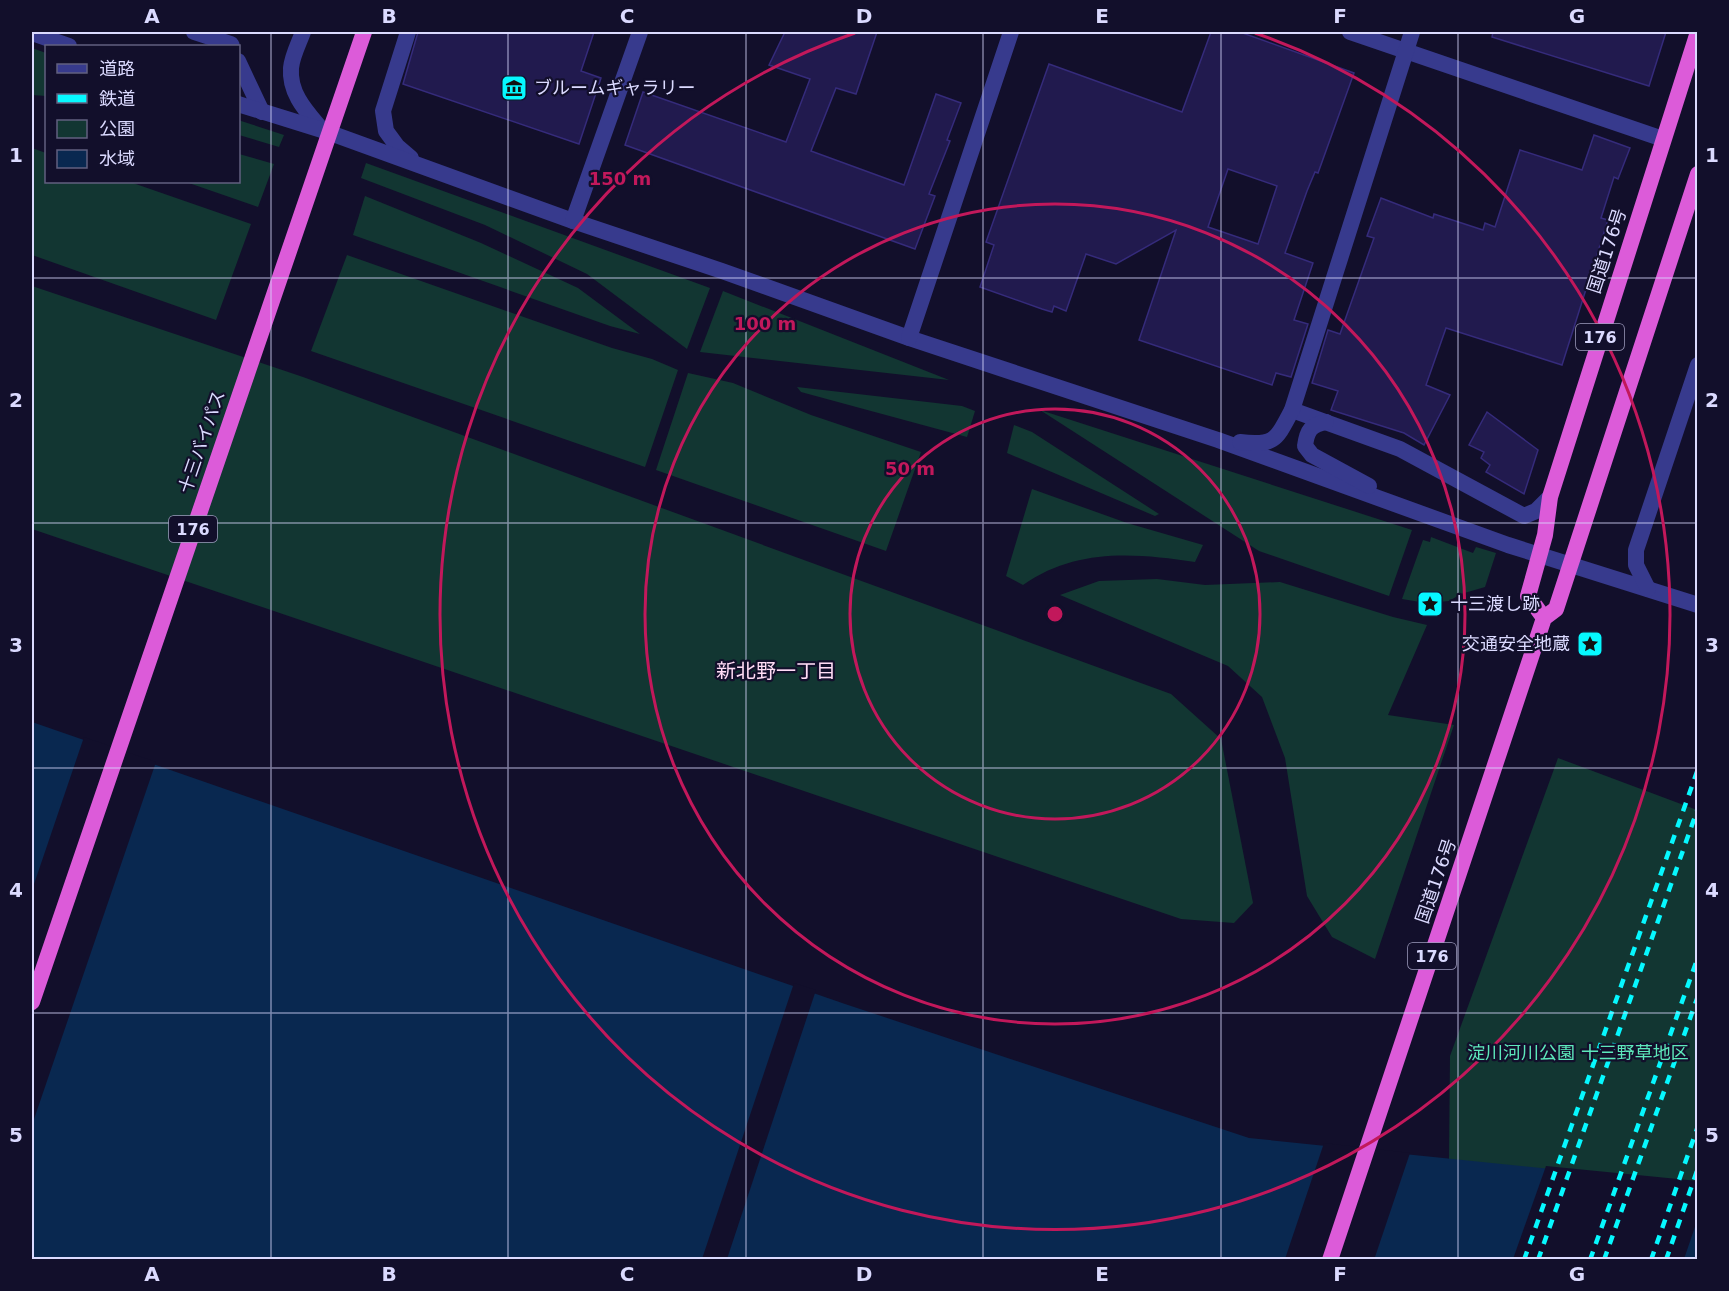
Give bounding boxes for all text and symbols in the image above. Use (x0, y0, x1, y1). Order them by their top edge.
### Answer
text: A (144, 4, 160, 28)
text: B (381, 4, 397, 28)
text: C (620, 4, 634, 28)
text: D (856, 4, 872, 28)
text: E (1095, 4, 1109, 28)
text: F (1333, 4, 1347, 28)
text: G (1569, 4, 1585, 28)
legend (45, 45, 240, 183)
text: 道路 (99, 58, 135, 79)
museum icon: ブルームギャラリー (499, 73, 529, 103)
place label: ブルームギャラリー (534, 77, 695, 98)
text: 鉄道 (99, 88, 135, 109)
text: 公園 (99, 118, 135, 139)
text: 1 (9, 143, 23, 167)
text: 1 (1705, 143, 1719, 167)
text: 水域 (99, 148, 135, 169)
text: 150 m (589, 168, 651, 189)
street label: 国道176号 (1583, 206, 1630, 296)
text: 100 m (734, 313, 796, 334)
road number: 176 (1576, 324, 1624, 350)
text: 2 (9, 388, 23, 412)
street label: 十三バイパス (174, 388, 229, 496)
text: 2 (1705, 388, 1719, 412)
text: 50 m (885, 458, 935, 479)
road number: 176 (169, 516, 217, 542)
place icon: 十三渡し跡 (1415, 589, 1445, 619)
place label: 十三渡し跡 (1450, 593, 1540, 614)
centre of rings (1045, 604, 1065, 624)
place icon: 交通安全地蔵 (1575, 629, 1605, 659)
text: 3 (9, 633, 23, 657)
place label: 交通安全地蔵 (1462, 633, 1570, 654)
text: 3 (1705, 633, 1719, 657)
district label: 新北野一丁目 (716, 659, 836, 683)
street label: 国道176号 (1411, 836, 1460, 926)
text: 4 (9, 878, 23, 902)
text: 4 (1705, 878, 1719, 902)
road number: 176 (1408, 943, 1456, 969)
park label: 淀川河川公園 十三野草地区 (1467, 1042, 1689, 1063)
text: 5 (9, 1123, 23, 1147)
text: 5 (1705, 1123, 1719, 1147)
text: A (144, 1262, 160, 1286)
text: B (381, 1262, 397, 1286)
text: C (620, 1262, 634, 1286)
text: D (856, 1262, 872, 1286)
text: E (1095, 1262, 1109, 1286)
text: F (1333, 1262, 1347, 1286)
text: G (1569, 1262, 1585, 1286)

